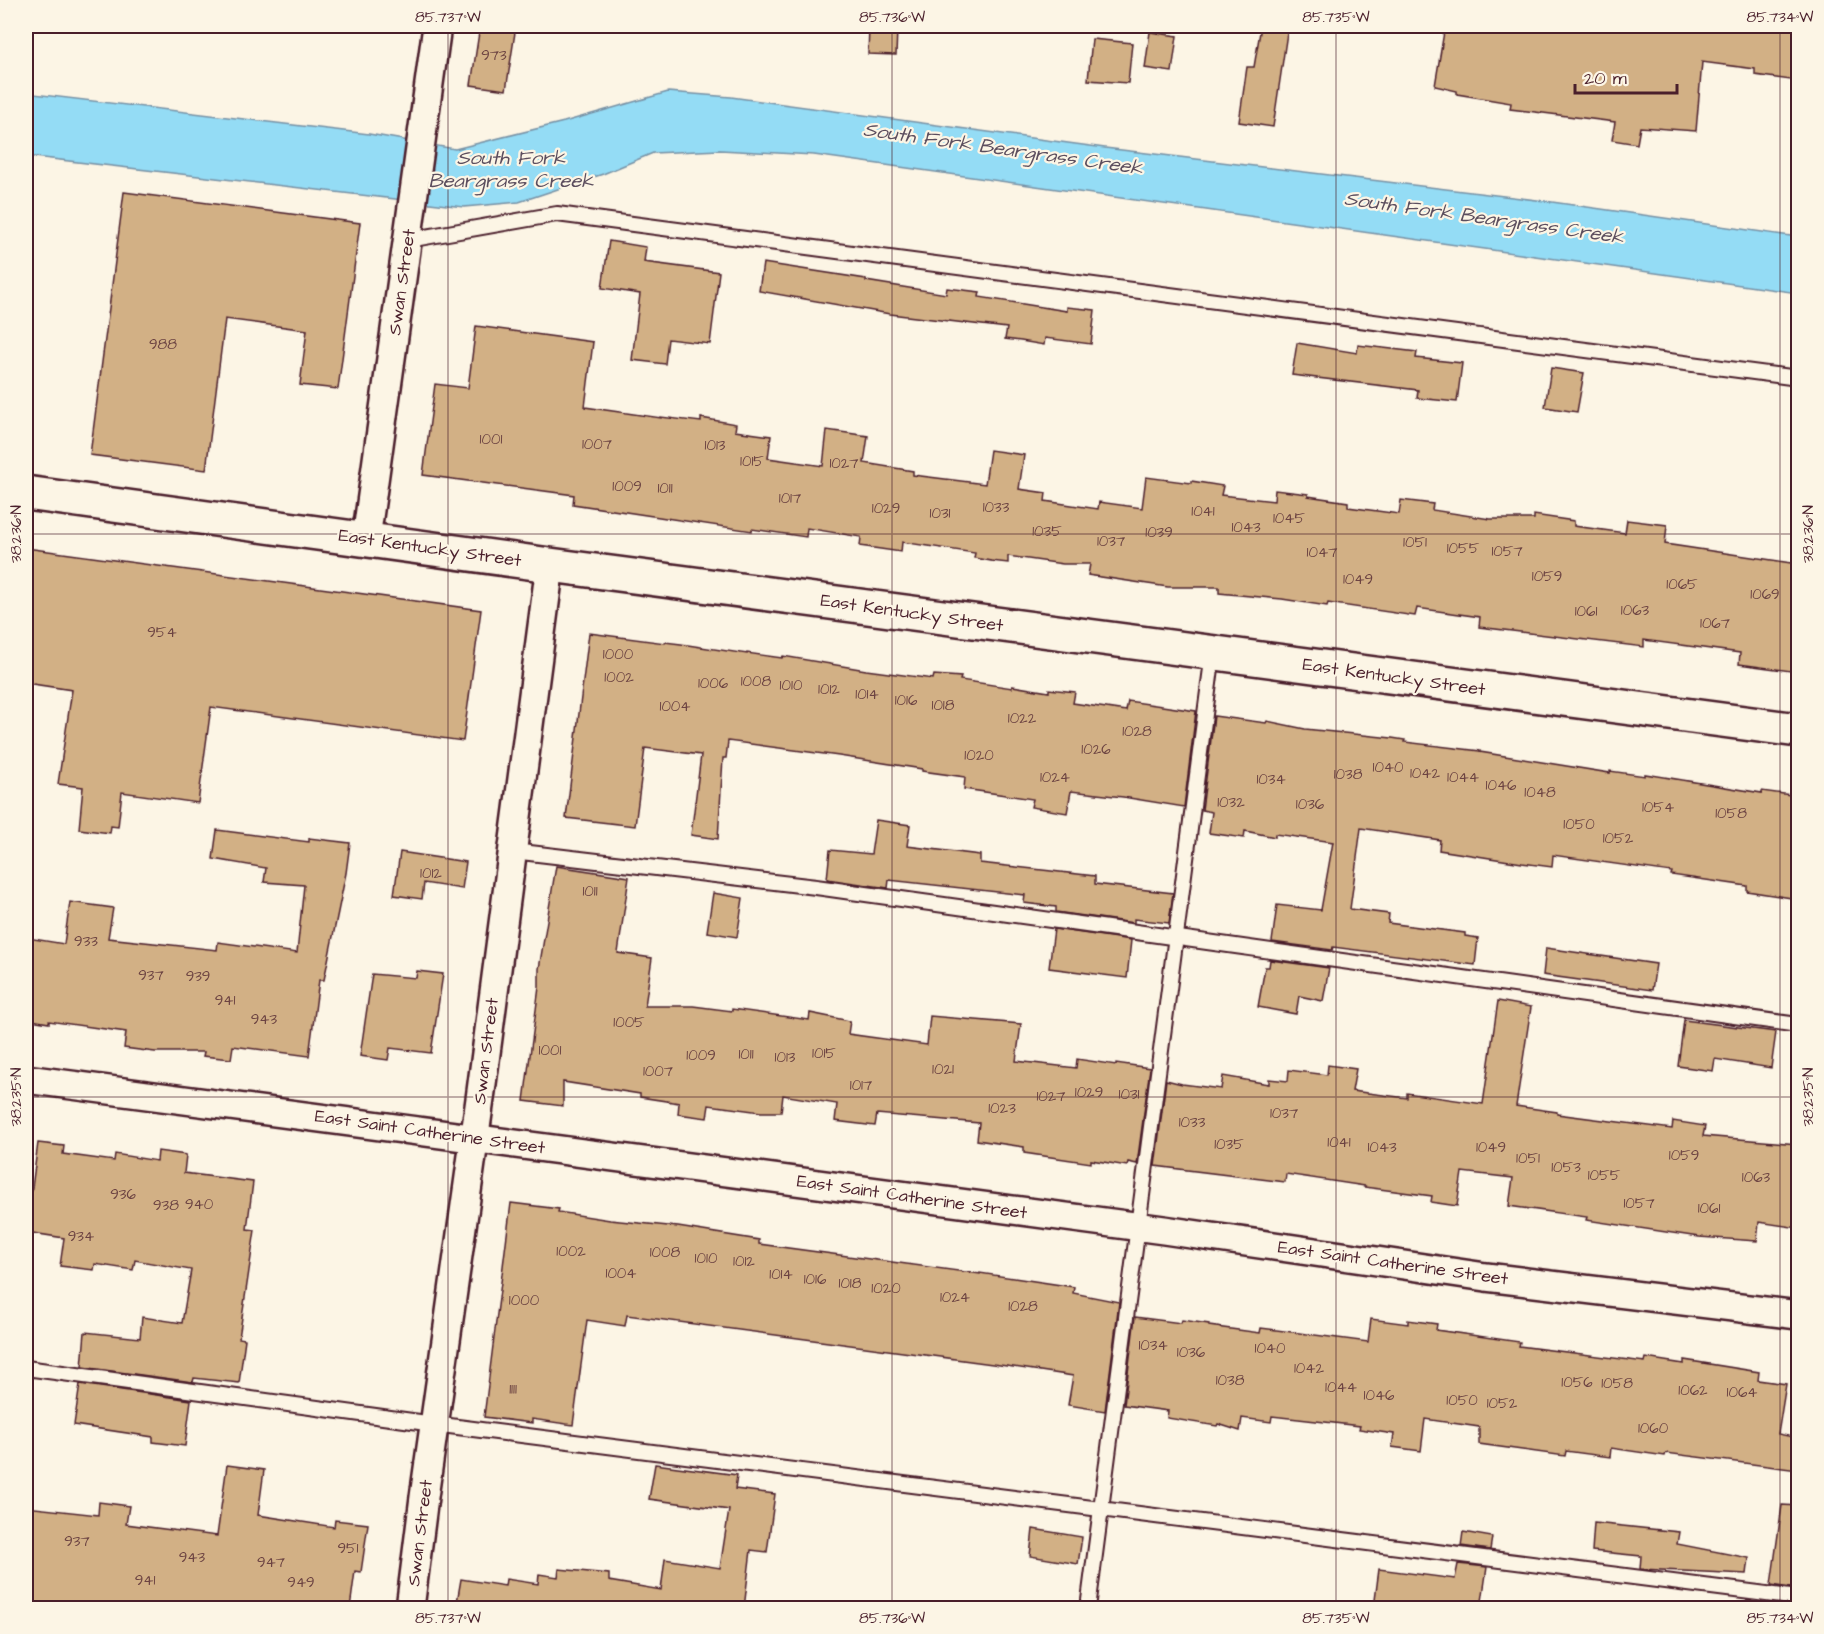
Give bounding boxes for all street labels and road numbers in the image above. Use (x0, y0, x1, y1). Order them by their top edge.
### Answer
street label: Swan Street (382, 227, 422, 337)
street label: East Kentucky Street (337, 523, 524, 574)
street label: East Kentucky Street (819, 588, 1006, 639)
street label: East Kentucky Street (1301, 652, 1488, 703)
street label: Swan Street (467, 996, 505, 1106)
street label: East Saint Catherine Street (313, 1103, 547, 1161)
street label: East Saint Catherine Street (795, 1168, 1029, 1226)
street label: East Saint Catherine Street (1276, 1234, 1510, 1292)
street label: Swan Street (401, 1478, 439, 1588)

